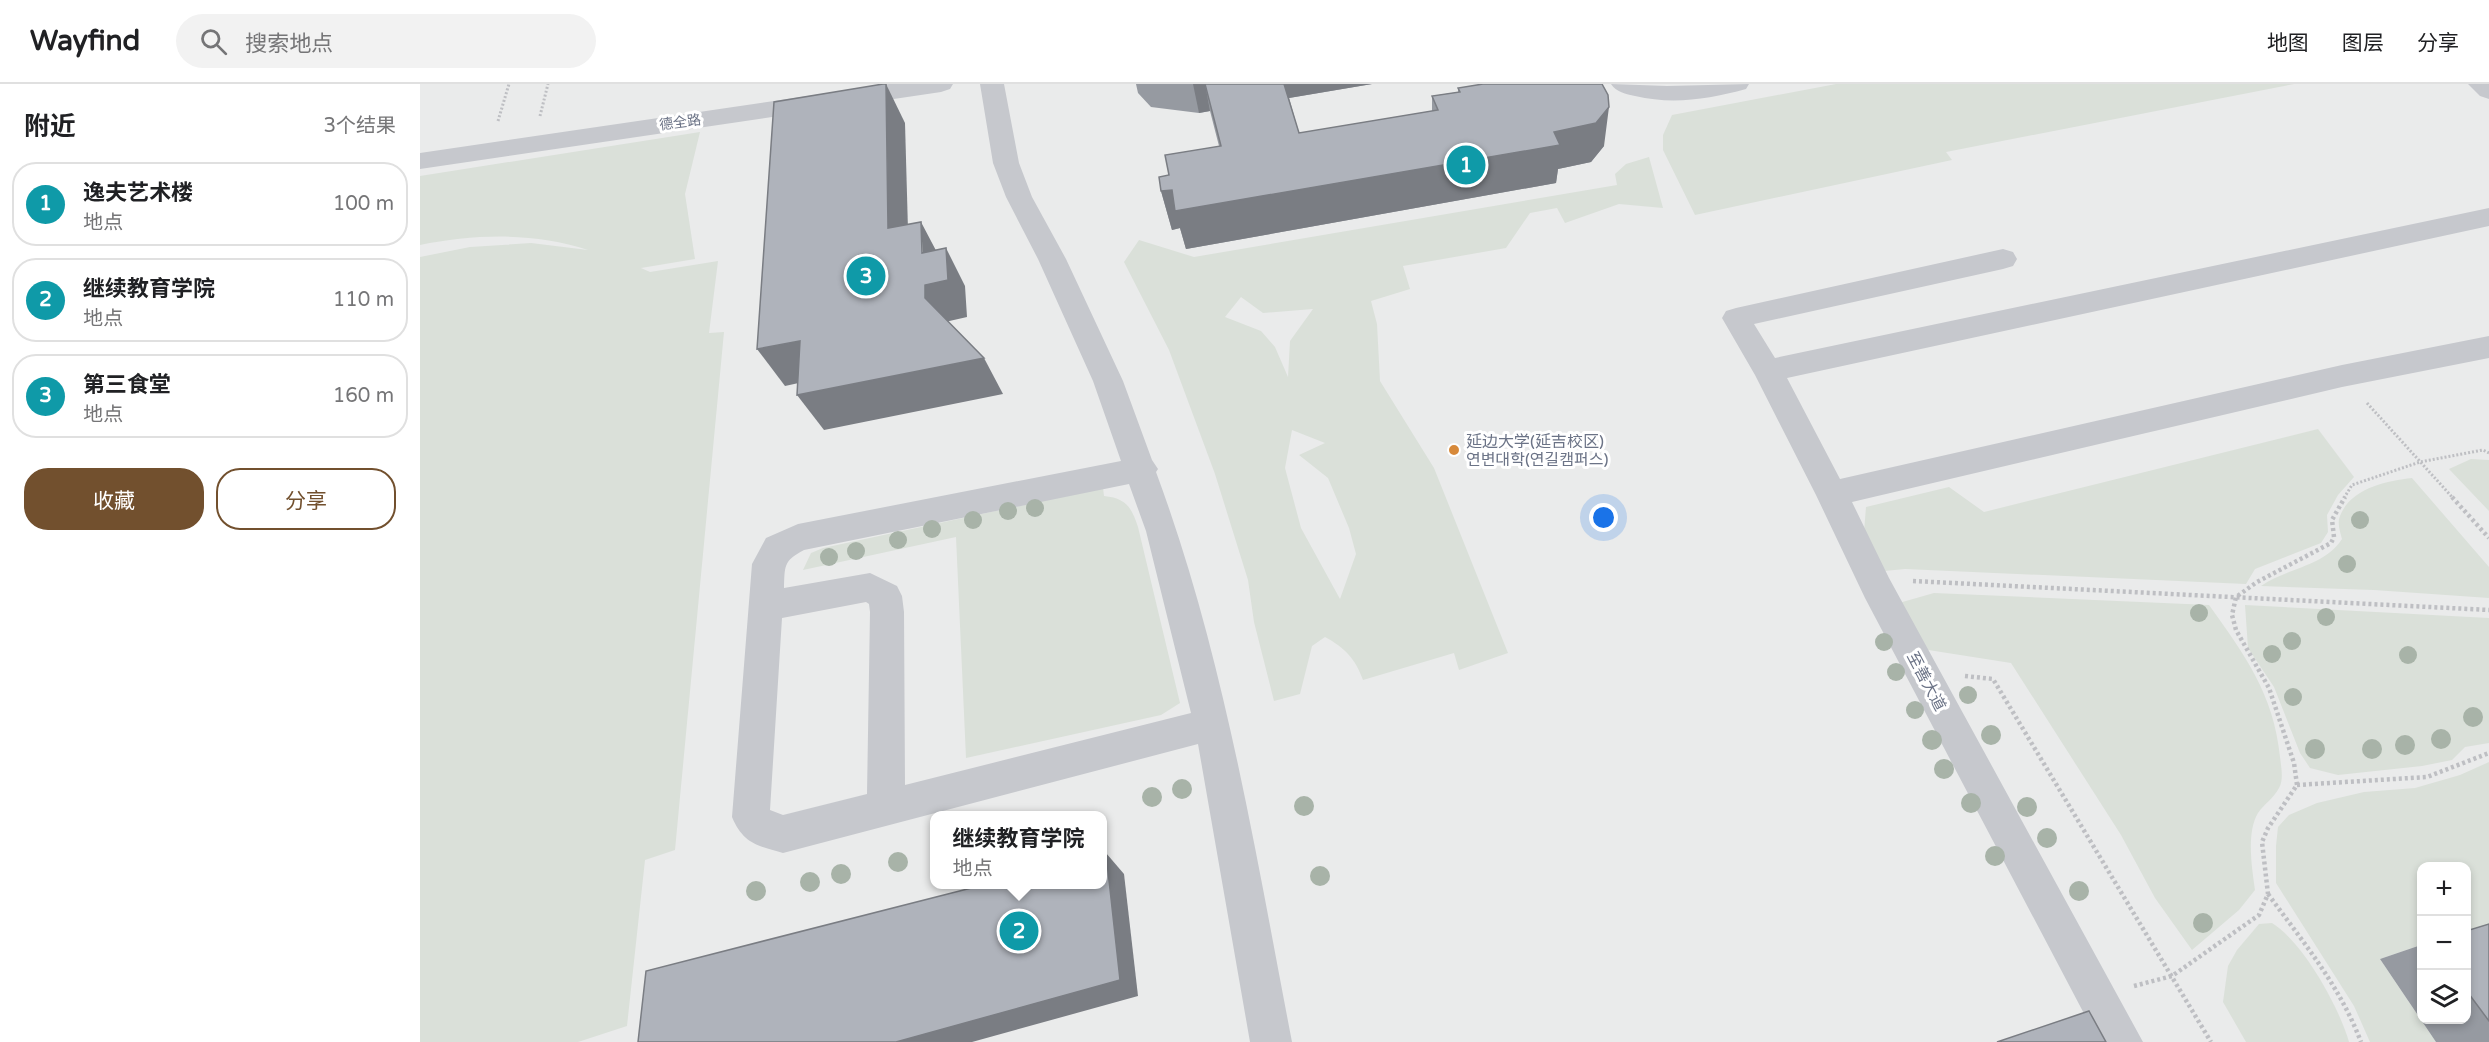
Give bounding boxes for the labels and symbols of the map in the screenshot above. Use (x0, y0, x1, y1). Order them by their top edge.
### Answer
street label: 德全路 (658, 111, 702, 134)
pin: 1 (1446, 142, 1486, 188)
pin: 3 (846, 254, 886, 298)
place label: 延边大学(延吉校区) 연변대학(연길캠퍼스) (1466, 432, 1608, 470)
marker: 延边大学(延吉校区) 연변대학(연길캠퍼스) (1447, 443, 1461, 457)
your location (1589, 503, 1618, 532)
street label: 至善大道 (1902, 649, 1950, 714)
pin: 2 (1000, 908, 1038, 954)

